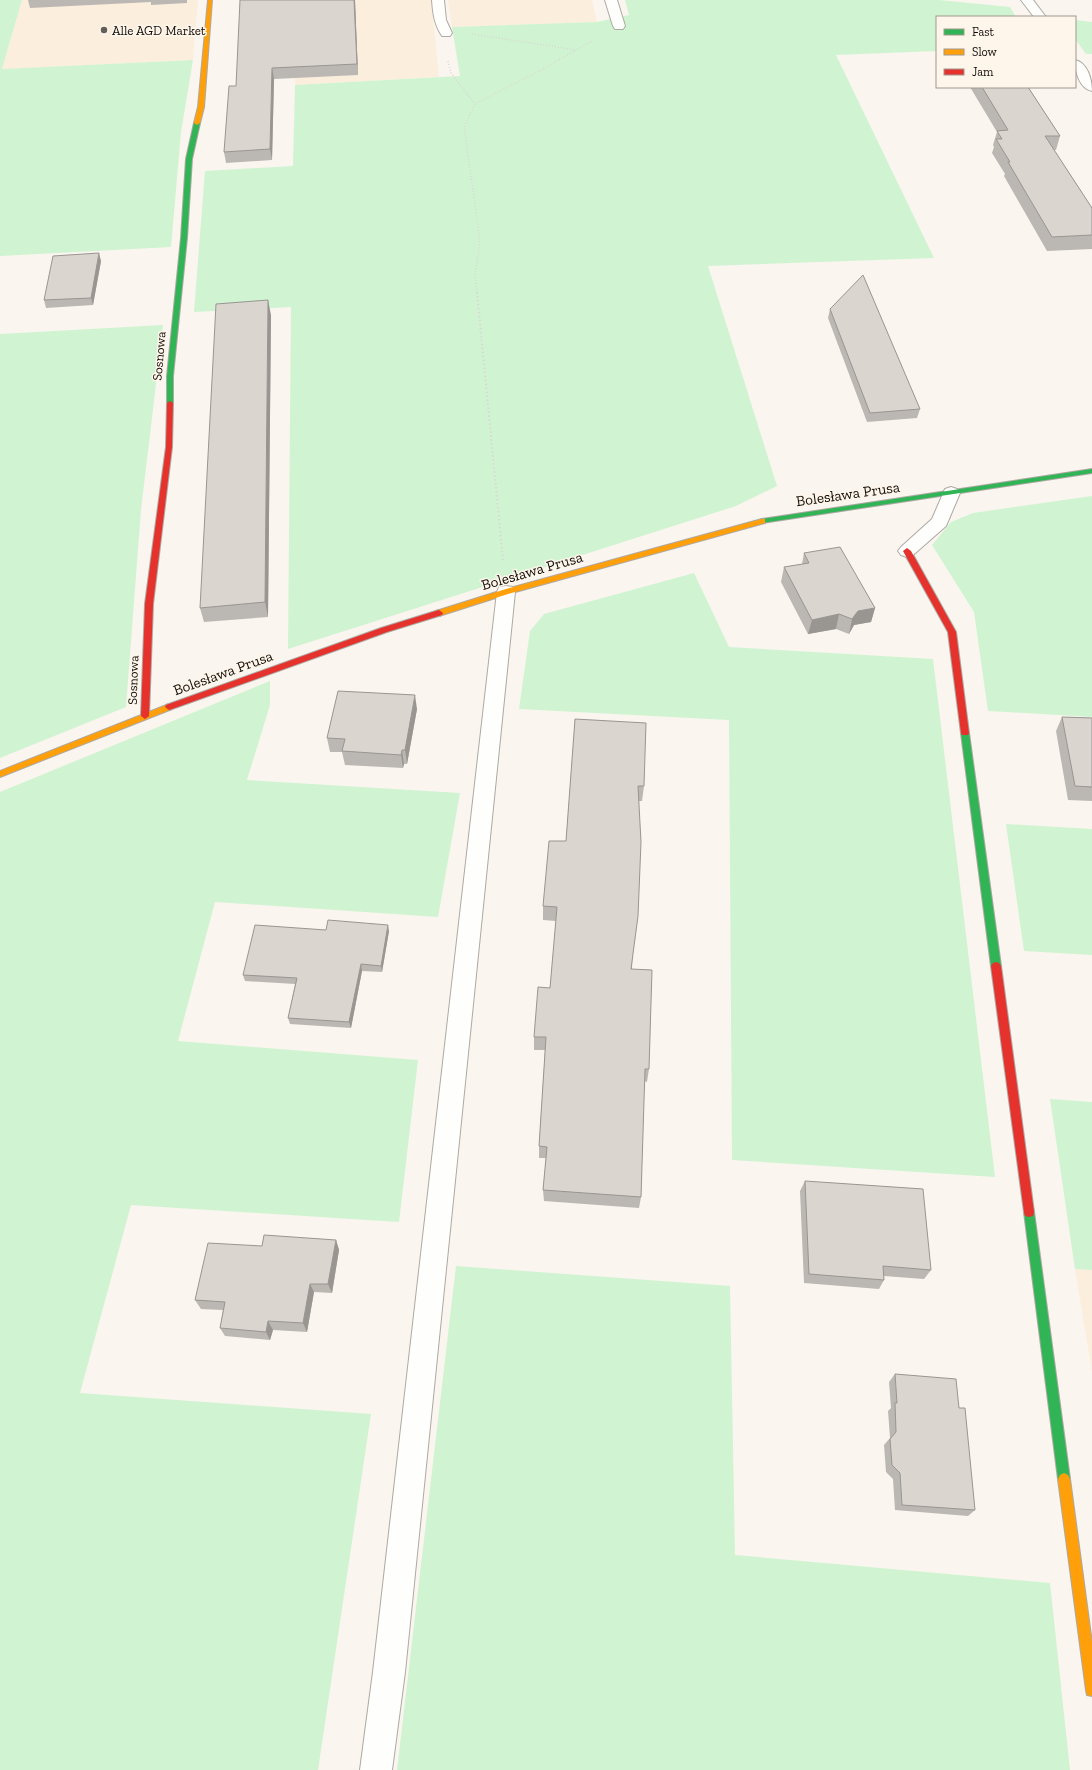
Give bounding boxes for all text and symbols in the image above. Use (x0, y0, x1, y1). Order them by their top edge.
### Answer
legend (936, 16, 1076, 88)
place label: Alle AGD Market (112, 23, 206, 38)
marker: Alle AGD Market (99, 25, 109, 35)
text: Fast (972, 25, 995, 39)
text: Slow (972, 45, 998, 59)
text: Jam (972, 65, 994, 79)
street label: Sosnowa (149, 330, 169, 381)
street label: Bolesława Prusa (795, 478, 901, 510)
street label: Bolesława Prusa (479, 548, 585, 594)
street label: Bolesława Prusa (171, 647, 275, 699)
street label: Sosnowa (125, 654, 141, 705)

